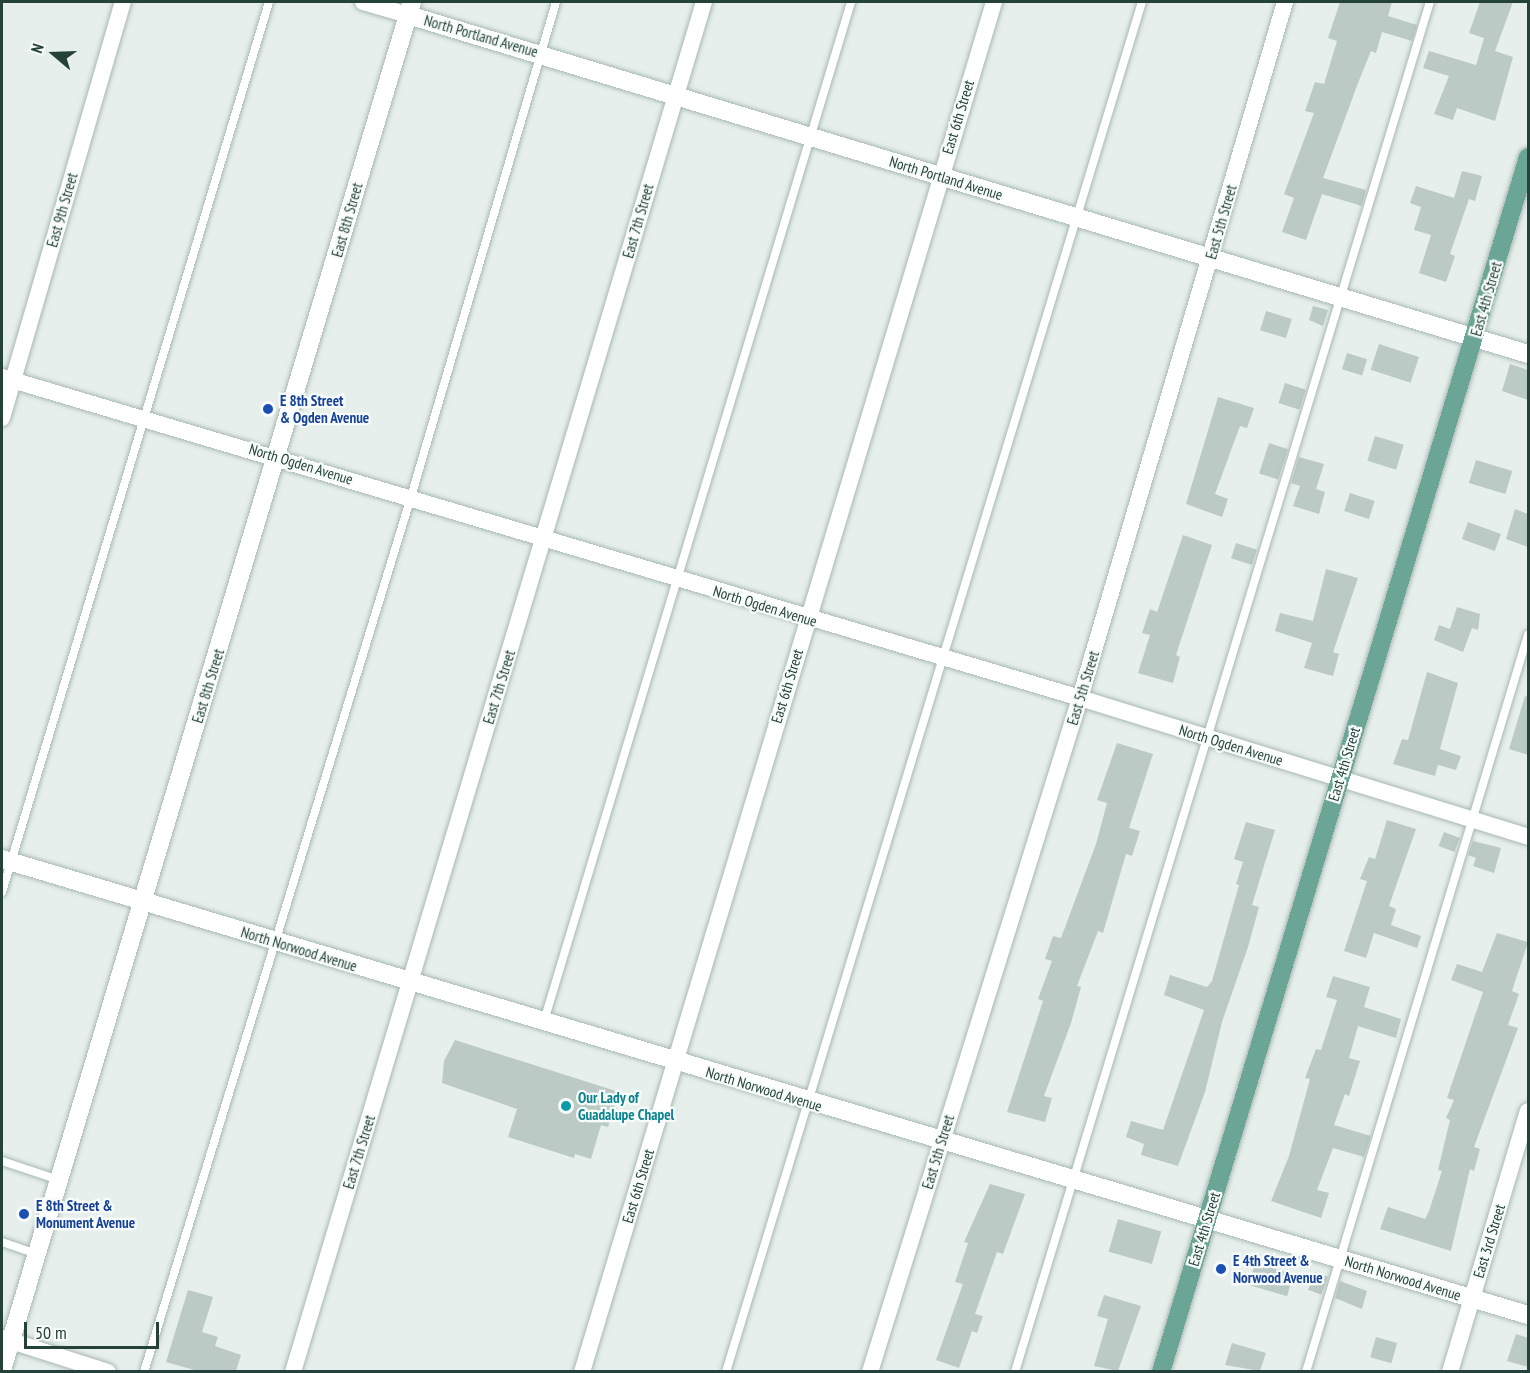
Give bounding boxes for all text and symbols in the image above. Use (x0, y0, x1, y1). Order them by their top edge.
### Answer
street label: North Portland Avenue (422, 11, 540, 61)
north arrow (24, 24, 84, 84)
text: N (26, 41, 48, 55)
street label: East 6th Street (938, 78, 978, 156)
street label: North Portland Avenue (887, 152, 1005, 204)
street label: East 9th Street (43, 171, 81, 249)
street label: East 8th Street (328, 181, 366, 259)
street label: East 7th Street (619, 182, 657, 260)
street label: East 5th Street (1202, 183, 1240, 261)
street label: East 4th Street (1467, 260, 1505, 338)
place label: E 8th Street & Ogden Avenue (280, 391, 370, 426)
marker: E 8th Street & Ogden Avenue (261, 402, 275, 416)
street label: North Ogden Avenue (247, 440, 355, 488)
street label: North Ogden Avenue (711, 582, 819, 630)
street label: East 8th Street (188, 647, 228, 725)
street label: East 6th Street (767, 647, 807, 725)
street label: East 7th Street (479, 648, 519, 726)
street label: East 5th Street (1063, 649, 1103, 727)
street label: North Ogden Avenue (1177, 721, 1285, 769)
street label: East 4th Street (1324, 725, 1364, 803)
street label: North Norwood Avenue (239, 923, 359, 975)
street label: North Norwood Avenue (704, 1063, 824, 1115)
place label: Our Lady of Guadalupe Chapel (578, 1088, 674, 1123)
marker: Our Lady of Guadalupe Chapel (559, 1099, 573, 1113)
street label: East 7th Street (339, 1113, 379, 1191)
street label: East 5th Street (918, 1113, 958, 1191)
street label: East 6th Street (618, 1147, 658, 1225)
street label: East 4th Street (1184, 1190, 1224, 1268)
place label: E 8th Street & Monument Avenue (36, 1196, 136, 1231)
street label: East 3rd Street (1469, 1202, 1509, 1280)
marker: E 8th Street & Monument Avenue (17, 1207, 31, 1221)
place label: E 4th Street & Norwood Avenue (1233, 1251, 1323, 1286)
street label: North Norwood Avenue (1343, 1252, 1463, 1304)
marker: E 4th Street & Norwood Avenue (1214, 1262, 1228, 1276)
scale bar (27, 1310, 162, 1348)
text: 50 m (35, 1321, 67, 1344)

